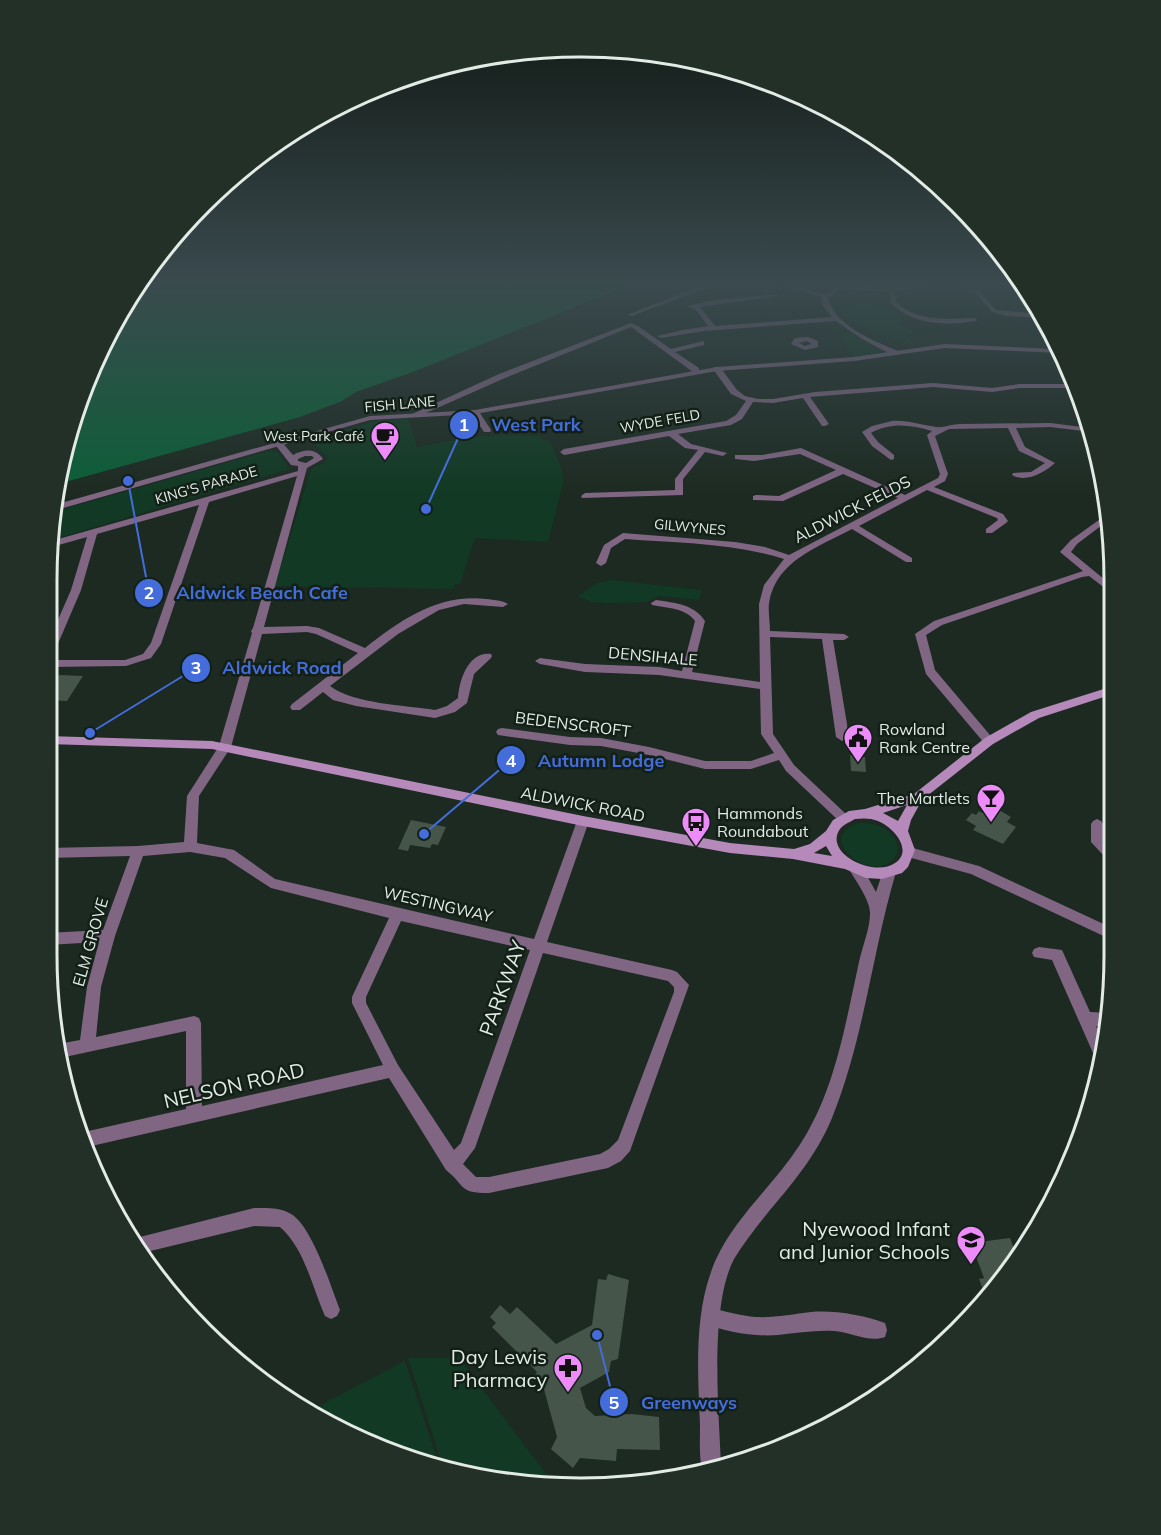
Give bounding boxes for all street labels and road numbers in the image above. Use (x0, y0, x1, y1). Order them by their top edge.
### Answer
street label: FISH LANE (364, 392, 436, 416)
street label: WYDE FELD (619, 405, 701, 437)
street label: KING'S PARADE (153, 462, 259, 508)
street label: ALDWICK FELDS (790, 471, 914, 547)
street label: GILWYNES (653, 515, 727, 539)
street label: DENSIHALE (608, 642, 698, 670)
street label: BEDENSCROFT (514, 707, 632, 741)
street label: ALDWICK ROAD (519, 782, 647, 826)
street label: WESTINGWAY (381, 882, 495, 926)
street label: ELM GROVE (68, 895, 112, 989)
street label: PARKWAY (473, 936, 531, 1039)
street label: NELSON ROAD (161, 1057, 307, 1113)

